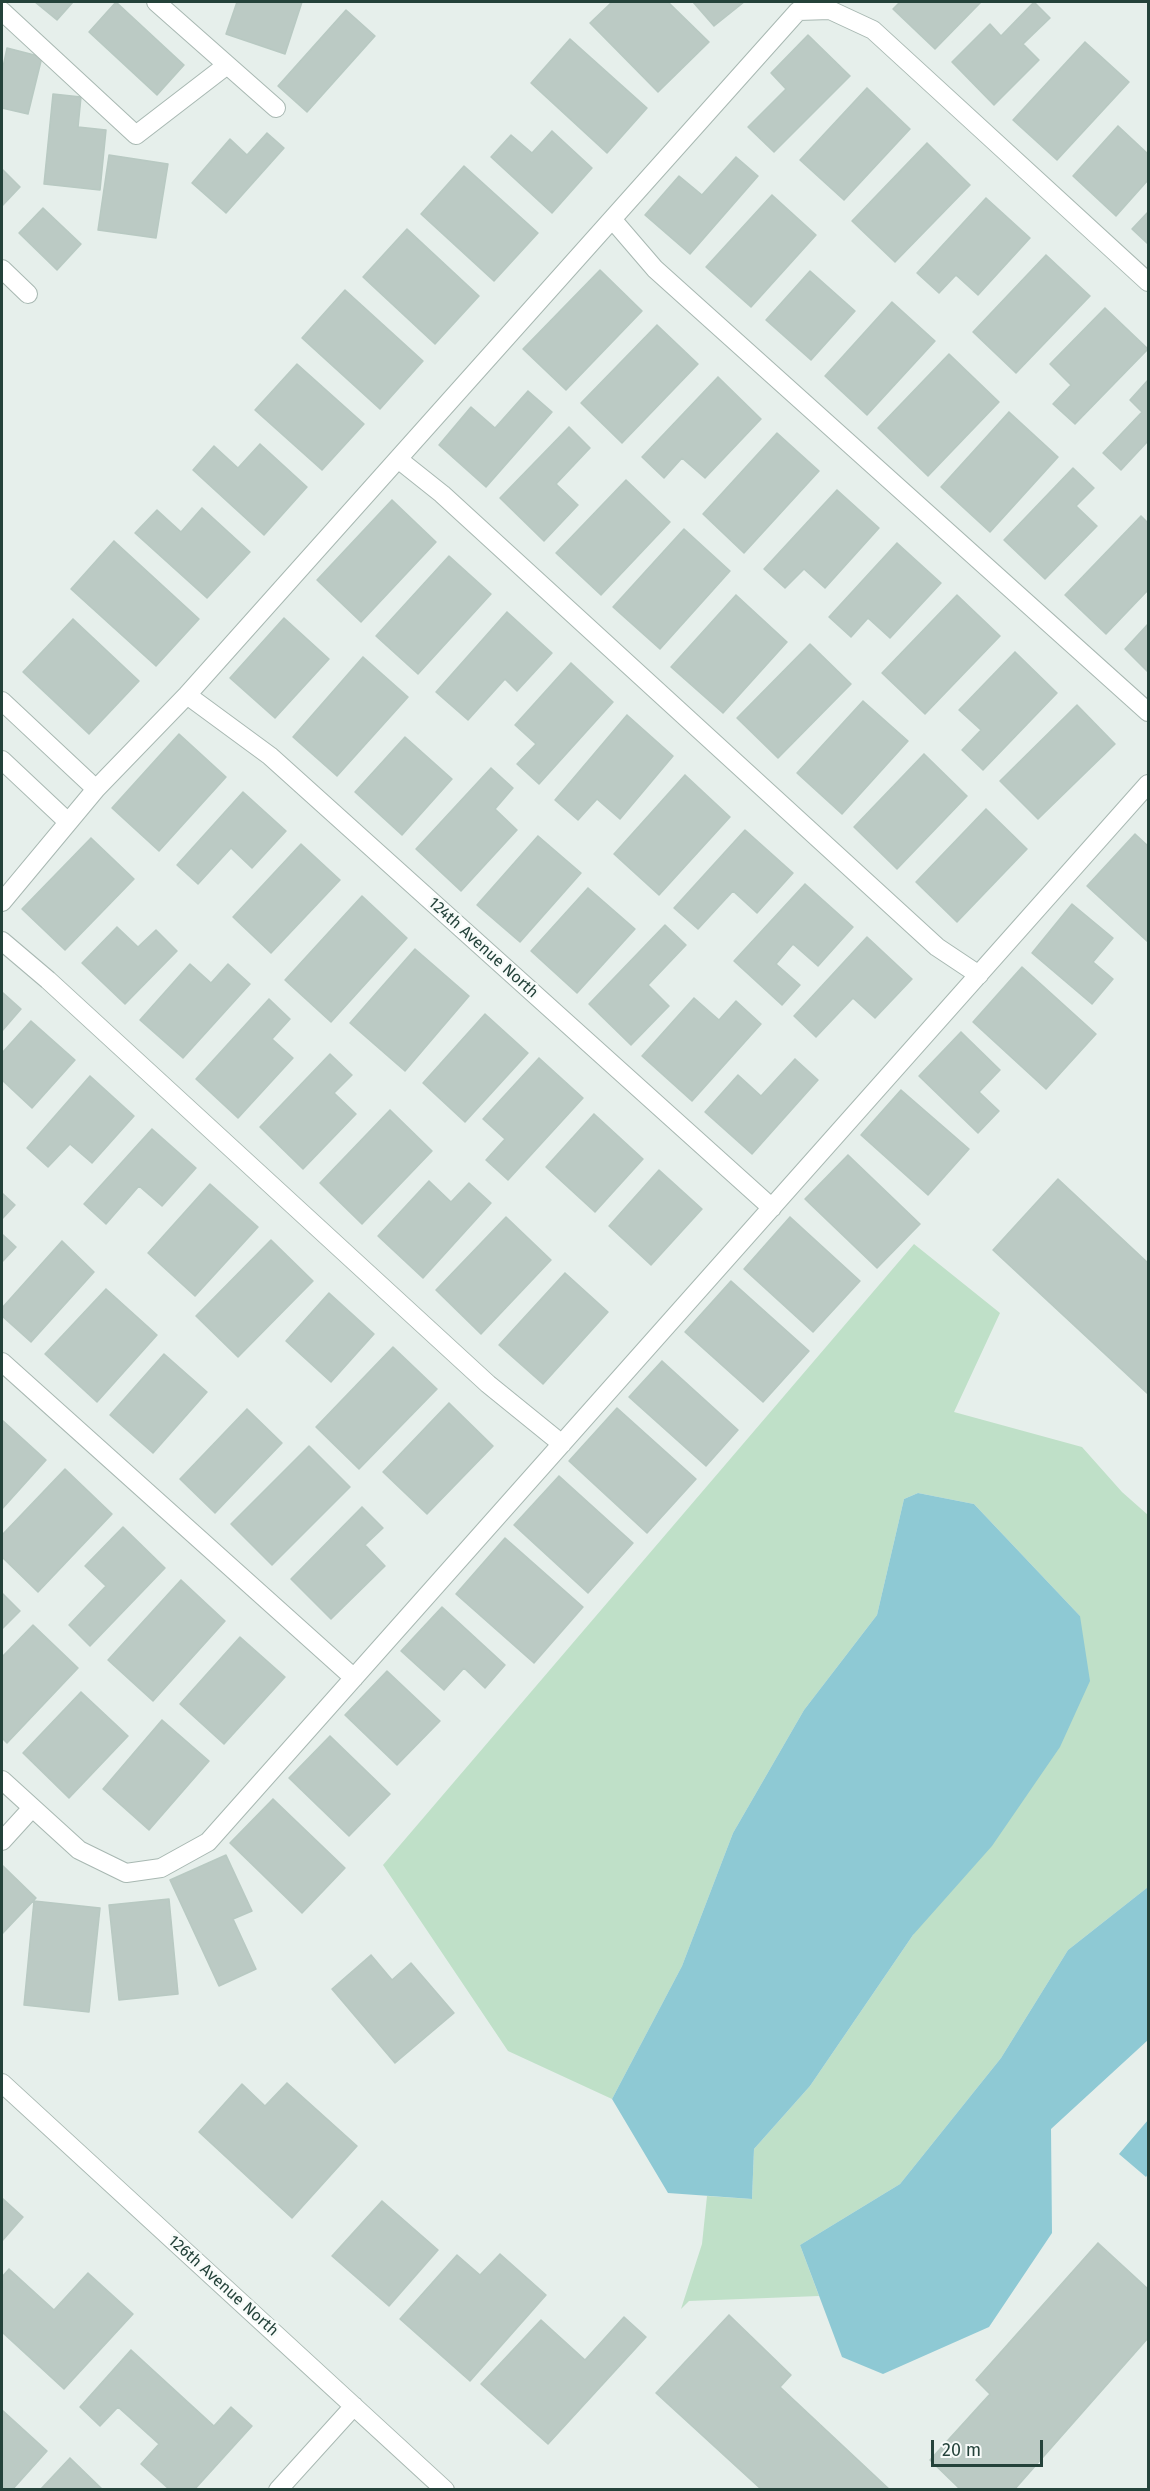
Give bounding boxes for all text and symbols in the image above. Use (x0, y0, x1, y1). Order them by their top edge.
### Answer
street label: 124th Avenue North (424, 894, 542, 1002)
street label: 126th Avenue North (164, 2231, 282, 2341)
scale bar (934, 2428, 1046, 2466)
text: 20 m (942, 2439, 981, 2461)

